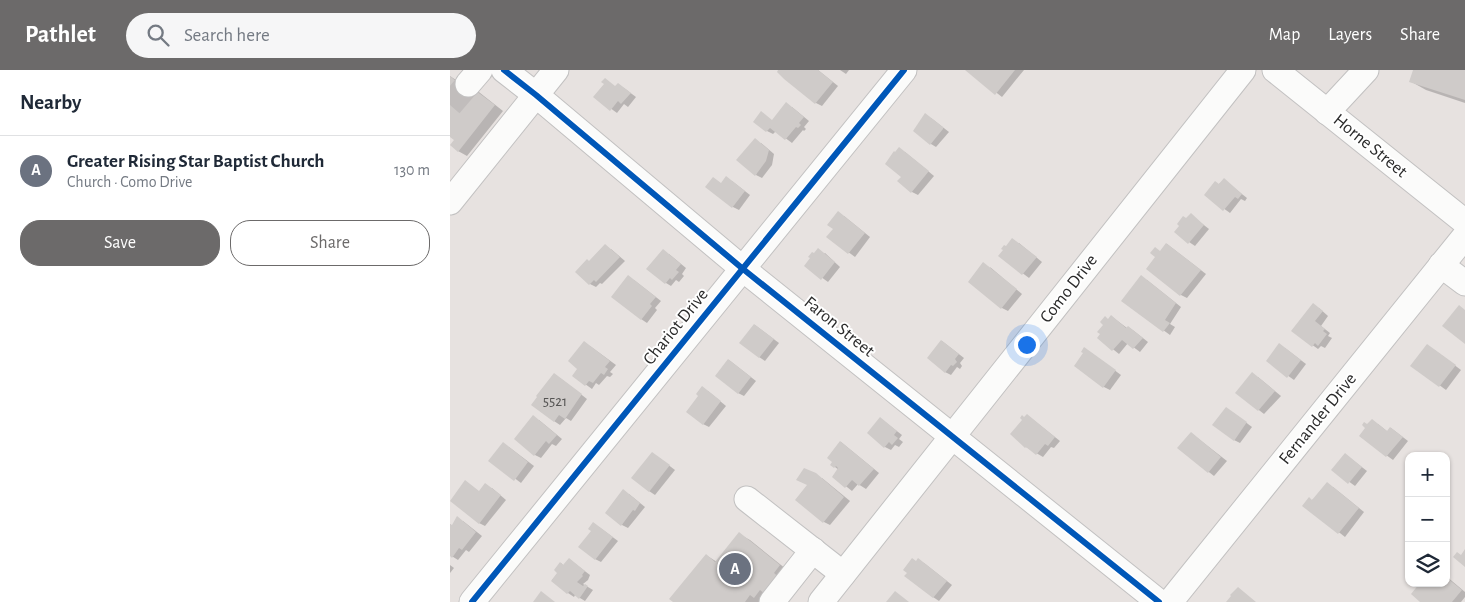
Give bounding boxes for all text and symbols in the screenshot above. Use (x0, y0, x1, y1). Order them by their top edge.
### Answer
search box (126, 13, 476, 58)
icon: search (144, 21, 172, 49)
text: Pathlet (25, 23, 96, 47)
text: Search here (184, 26, 270, 45)
text: Map (1269, 26, 1300, 44)
text: Layers (1328, 26, 1372, 44)
text: Share (1400, 26, 1440, 44)
text: Nearby (20, 92, 81, 113)
street label: Horne Street (1330, 111, 1411, 181)
text: Greater Rising Star Baptist Church (67, 152, 324, 171)
text: A (31, 162, 41, 178)
text: 130 m (394, 162, 430, 178)
text: Church · Como Drive (67, 174, 193, 190)
button: Save (20, 220, 220, 266)
button: Share (230, 220, 430, 266)
street label: Como Drive (1037, 251, 1101, 327)
street label: Chariot Drive (640, 286, 712, 368)
street label: Faron Street (800, 293, 878, 361)
your location (1014, 332, 1040, 358)
street label: Fernander Drive (1276, 370, 1360, 468)
house number: 5521 (543, 394, 567, 409)
map controls (1405, 452, 1450, 587)
button: + (1405, 452, 1450, 497)
button: − (1405, 497, 1450, 542)
button: layers (1405, 542, 1450, 587)
pin: A (719, 550, 751, 588)

